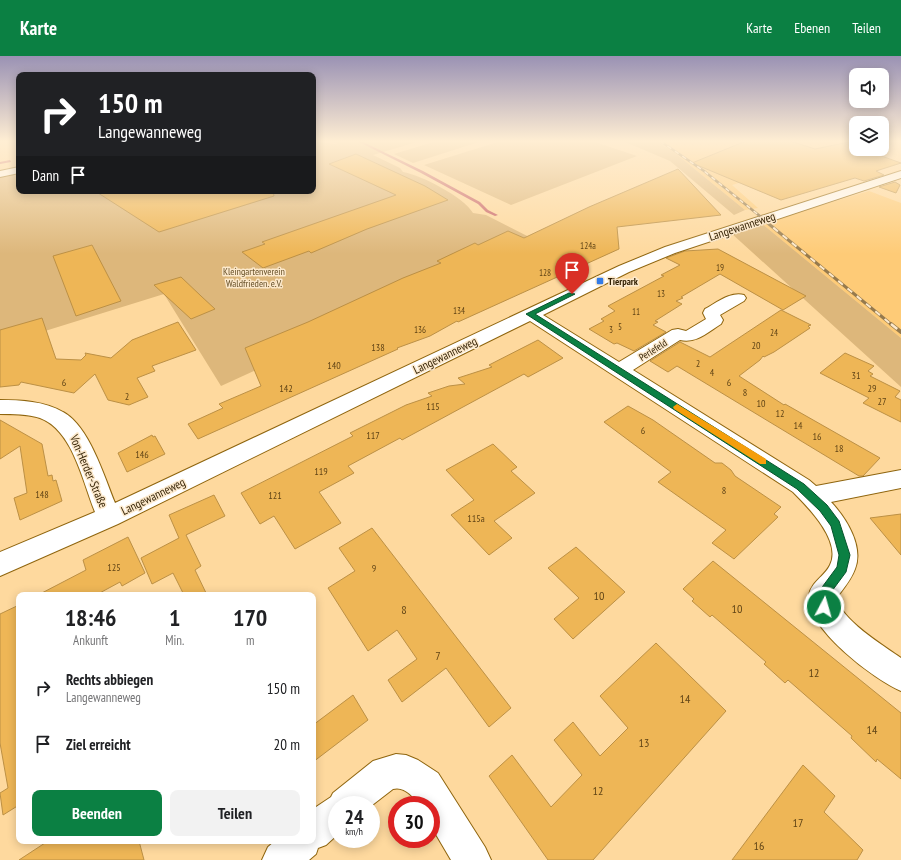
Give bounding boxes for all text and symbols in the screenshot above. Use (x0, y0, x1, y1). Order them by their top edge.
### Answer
text: Karte (20, 16, 57, 40)
text: Karte (746, 19, 772, 37)
text: Ebenen (794, 19, 830, 37)
text: Teilen (852, 19, 881, 37)
map controls (849, 68, 889, 156)
button: sound (849, 68, 889, 108)
text: 150 m (98, 84, 162, 121)
icon: right (32, 88, 84, 140)
button: layers (849, 116, 889, 156)
text: Langewanneweg (98, 120, 202, 143)
icon: arrive (67, 164, 89, 186)
text: Dann (32, 166, 59, 185)
street label: Langewanneweg (707, 208, 777, 244)
house number: 124a (580, 240, 596, 251)
pin (555, 253, 589, 294)
icon: arrive (561, 259, 583, 281)
house number: 19 (716, 262, 724, 273)
park label: Kleingartenverein Waldfrieden. e.V. (223, 265, 285, 290)
house number: 128 (539, 267, 551, 278)
place label: Tierpark (608, 275, 639, 288)
marker: Tierpark (595, 276, 605, 286)
house number: 13 (657, 288, 665, 299)
house number: 134 (453, 305, 465, 316)
house number: 11 (632, 306, 640, 317)
house number: 5 (618, 321, 622, 332)
house number: 136 (414, 324, 426, 335)
house number: 3 (609, 324, 613, 335)
house number: 24 (770, 327, 778, 338)
street label: Langewanneweg (411, 333, 479, 377)
street label: Perlefeld (636, 336, 670, 364)
house number: 20 (752, 339, 761, 352)
house number: 138 (371, 341, 385, 354)
house number: 2 (696, 357, 700, 370)
house number: 140 (327, 359, 341, 372)
house number: 4 (710, 366, 715, 379)
house number: 31 (852, 369, 861, 382)
house number: 6 (62, 376, 67, 389)
house number: 6 (727, 376, 732, 389)
house number: 142 (279, 382, 293, 395)
house number: 29 (868, 382, 877, 395)
house number: 8 (743, 386, 747, 399)
house number: 2 (125, 390, 129, 403)
house number: 27 (878, 395, 887, 408)
house number: 10 (757, 397, 766, 410)
house number: 115 (426, 400, 440, 413)
house number: 12 (776, 407, 785, 420)
house number: 14 (794, 419, 803, 432)
house number: 6 (641, 424, 646, 437)
house number: 117 (366, 429, 380, 442)
house number: 16 (813, 430, 822, 443)
street label: Von-Herder-Straße (66, 431, 111, 510)
house number: 18 (835, 442, 844, 455)
house number: 146 (135, 448, 149, 461)
house number: 119 (314, 465, 328, 478)
street label: Langewanneweg (119, 474, 187, 518)
house number: 8 (722, 484, 726, 497)
house number: 148 (35, 488, 49, 501)
house number: 121 (268, 489, 282, 502)
house number: 115a (467, 512, 485, 525)
house number: 125 (107, 561, 121, 574)
house number: 9 (372, 562, 376, 575)
position arrow (803, 586, 845, 628)
house number: 10 (594, 588, 604, 603)
house number: 10 (732, 601, 742, 616)
text: 18:46 (65, 602, 117, 633)
text: 1 (169, 602, 180, 633)
text: 170 (233, 602, 267, 633)
house number: 8 (401, 602, 407, 617)
text: Ankunft (73, 632, 108, 649)
text: Min. (165, 632, 184, 649)
text: m (246, 632, 254, 649)
house number: 7 (435, 648, 441, 663)
house number: 12 (809, 665, 819, 680)
text: Rechts abbiegen (66, 670, 153, 689)
icon: right (32, 677, 54, 699)
text: 150 m (267, 679, 300, 698)
text: Langewanneweg (66, 689, 141, 706)
house number: 14 (680, 691, 691, 706)
house number: 14 (867, 722, 878, 737)
icon: arrive (32, 733, 54, 755)
text: Ziel erreicht (66, 735, 131, 754)
text: 20 m (274, 735, 300, 754)
house number: 13 (639, 735, 649, 750)
house number: 12 (593, 783, 603, 798)
button: Beenden (32, 790, 162, 836)
button: Teilen (170, 790, 300, 836)
speed limit sign: 30 (388, 796, 440, 848)
text: 24 (344, 804, 364, 830)
house number: 17 (793, 815, 803, 830)
text: km/h (345, 825, 363, 838)
house number: 16 (754, 838, 764, 853)

